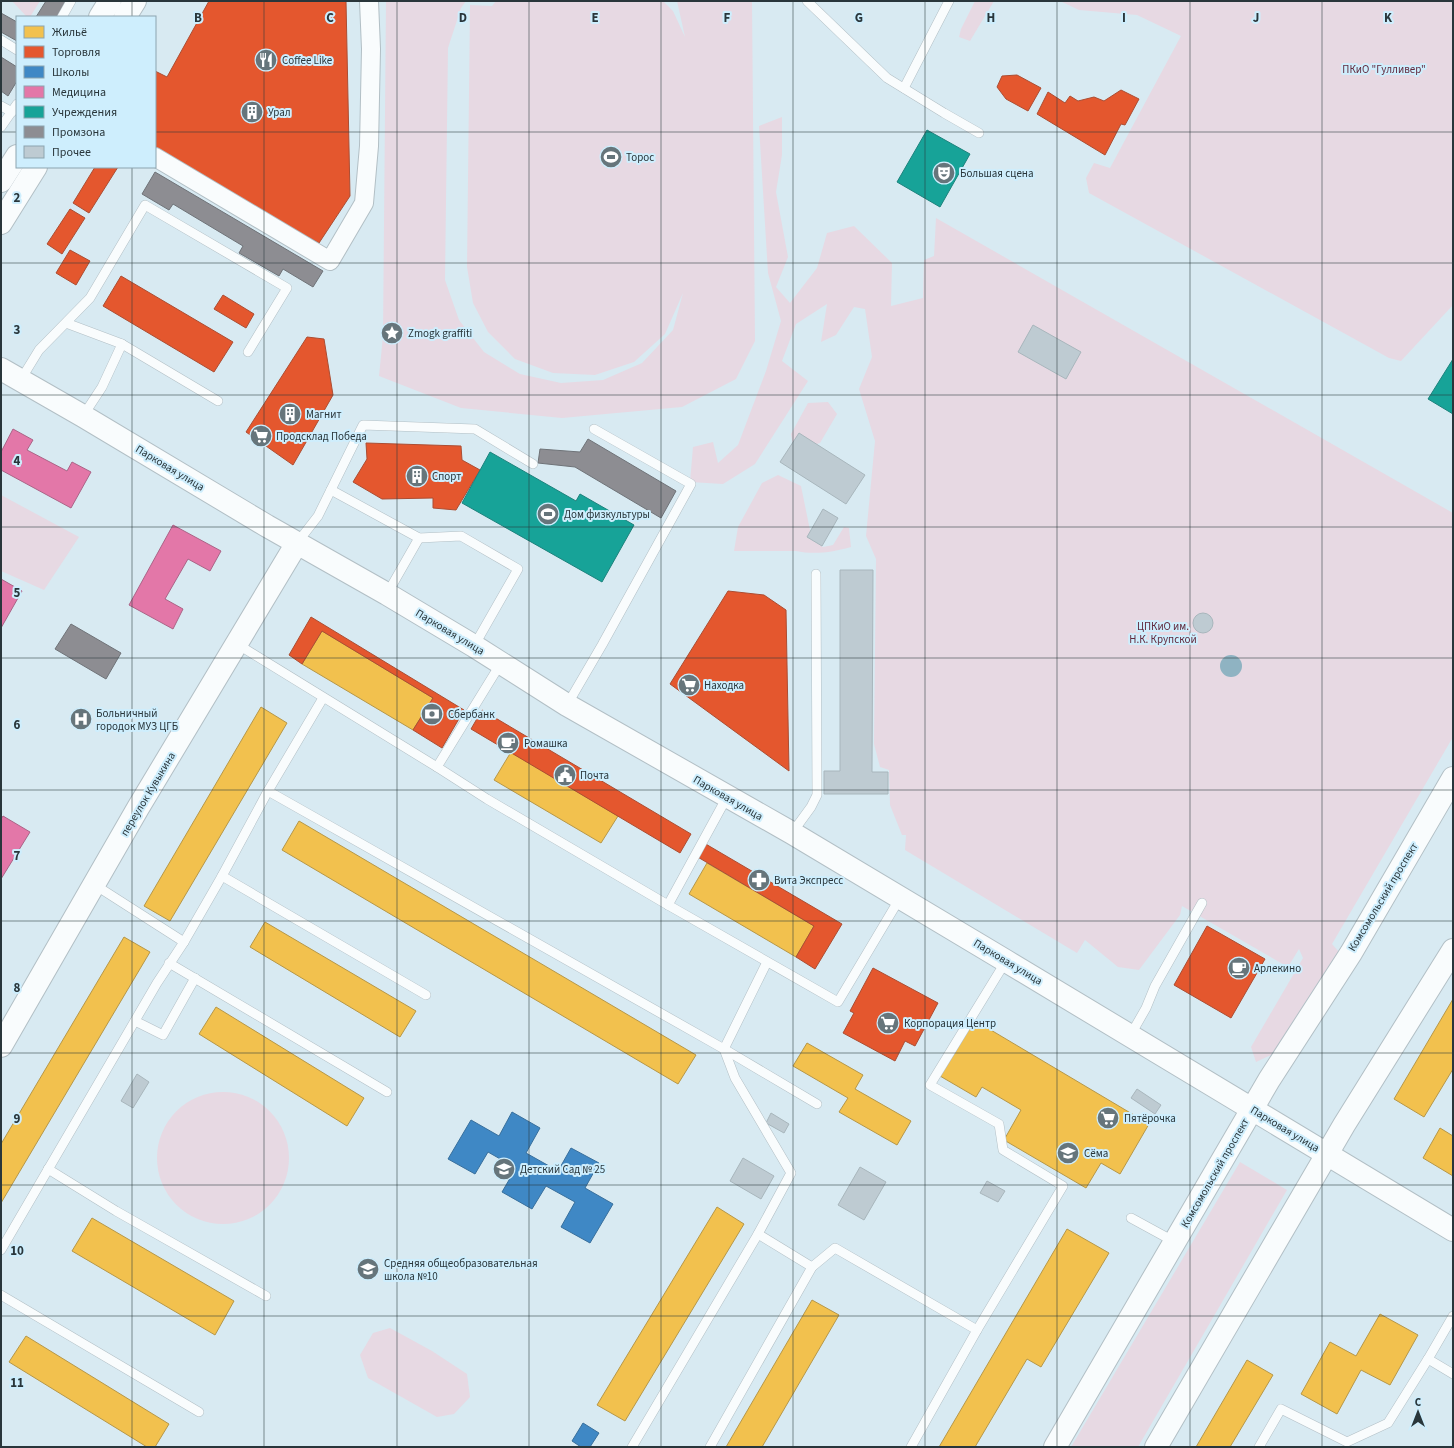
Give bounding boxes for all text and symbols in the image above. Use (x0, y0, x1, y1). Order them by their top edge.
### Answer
text: B (194, 9, 202, 27)
text: C (326, 9, 334, 27)
text: D (459, 9, 467, 27)
text: E (591, 9, 599, 27)
text: F (724, 9, 731, 27)
text: G (855, 9, 863, 27)
text: H (987, 9, 995, 27)
text: I (1122, 9, 1126, 27)
text: J (1253, 9, 1259, 27)
text: K (1384, 9, 1393, 27)
legend (16, 16, 156, 168)
text: Жильё (52, 24, 87, 41)
text: Торговля (52, 44, 100, 61)
restaurant icon: Coffee Like (253, 47, 279, 73)
place label: Coffee Like (282, 53, 333, 68)
park label: ПКиО "Гулливер" (1342, 62, 1426, 77)
text: Школы (52, 64, 89, 81)
text: Медицина (52, 84, 106, 101)
building icon: Урал (239, 99, 265, 125)
text: Учреждения (52, 104, 117, 121)
place label: Урал (268, 105, 291, 120)
text: Промзона (52, 124, 105, 141)
text: Прочее (52, 144, 91, 161)
sports icon: Торос (598, 144, 624, 170)
place label: Торос (626, 150, 654, 165)
theatre icon: Большая сцена (931, 160, 957, 186)
place label: Большая сцена (960, 166, 1034, 181)
text: 2 (14, 189, 21, 207)
place icon: Zmogk graffiti (379, 320, 405, 346)
text: 3 (14, 321, 21, 339)
place label: Zmogk graffiti (408, 326, 472, 341)
building icon: Магнит (277, 401, 303, 427)
place label: Магнит (306, 407, 342, 422)
supermarket icon: Продсклад Победа (248, 423, 274, 449)
place label: Продсклад Победа (276, 429, 367, 444)
street label: Парковая улица (133, 442, 207, 494)
text: 4 (14, 452, 21, 470)
building icon: Спорт (404, 463, 430, 489)
place label: Спорт (432, 469, 461, 484)
sports icon: Дом физкультуры (535, 501, 561, 527)
place label: Дом физкультуры (564, 507, 650, 522)
text: 5 (14, 584, 21, 602)
street label: Парковая улица (413, 606, 487, 658)
park label: ЦПКиО им. Н.К. Крупской (1129, 619, 1197, 647)
supermarket icon: Находка (676, 672, 702, 698)
place label: Находка (704, 678, 744, 693)
bank icon: Сбербанк (419, 701, 445, 727)
hospital icon: Больничный городок МУЗ ЦГБ (68, 706, 94, 732)
place label: Больничный городок МУЗ ЦГБ (96, 706, 178, 734)
place label: Сбербанк (448, 707, 495, 722)
text: 6 (14, 716, 21, 734)
cafe icon: Ромашка (495, 730, 521, 756)
place label: Ромашка (524, 736, 568, 751)
street label: переулок Кувыкина (117, 749, 179, 839)
public building icon: Почта (552, 762, 578, 788)
place label: Почта (580, 768, 609, 783)
street label: Парковая улица (691, 772, 765, 824)
street label: Комсомольский проспект (1345, 840, 1421, 954)
text: 7 (14, 847, 21, 865)
pharmacy icon: Вита Экспресс (746, 867, 772, 893)
place label: Вита Экспресс (774, 873, 843, 888)
street label: Парковая улица (971, 936, 1045, 988)
cafe icon: Арлекино (1226, 955, 1252, 981)
place label: Арлекино (1254, 961, 1301, 976)
text: 8 (14, 979, 21, 997)
supermarket icon: Корпорация Центр (875, 1010, 901, 1036)
place label: Корпорация Центр (904, 1016, 996, 1031)
street label: Парковая улица (1248, 1103, 1322, 1155)
supermarket icon: Пятёрочка (1095, 1105, 1121, 1131)
text: 9 (14, 1110, 21, 1128)
place label: Пятёрочка (1124, 1111, 1176, 1126)
street label: Комсомольский проспект (1177, 1115, 1253, 1231)
school or university icon: Сёма (1055, 1140, 1081, 1166)
place label: Сёма (1084, 1146, 1108, 1161)
school or university icon: Детский Сад № 25 (491, 1156, 517, 1182)
place label: Детский Сад № 25 (520, 1162, 605, 1177)
text: 10 (10, 1242, 24, 1260)
school or university icon: Средняя общеобразовательная школа №10 (355, 1256, 381, 1282)
place label: Средняя общеобразовательная школа №10 (384, 1256, 538, 1284)
text: 11 (10, 1374, 24, 1392)
north arrow (1398, 1392, 1438, 1432)
text: С (1415, 1395, 1422, 1410)

